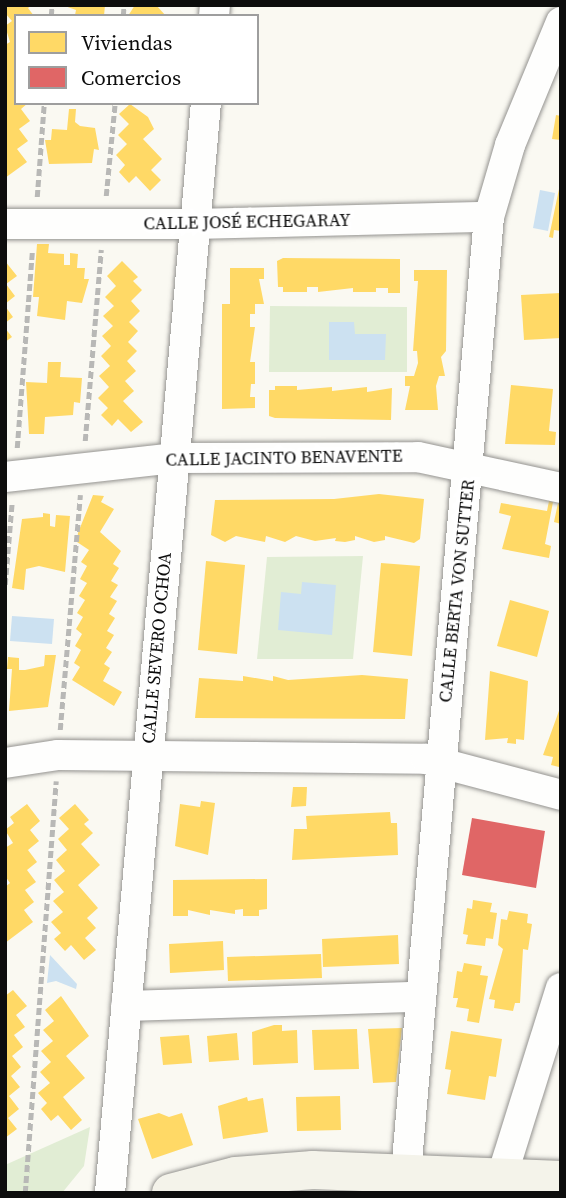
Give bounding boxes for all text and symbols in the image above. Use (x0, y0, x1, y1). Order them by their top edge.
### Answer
legend (14, 14, 259, 105)
text: Viviendas (81, 28, 172, 57)
text: Comercios (81, 63, 181, 92)
street label: CALLE JOSÉ ECHEGARAY (143, 209, 351, 235)
street label: CALLE JACINTO BENAVENTE (165, 445, 403, 471)
street label: CALLE BERTA VON SUTTER (435, 478, 479, 704)
street label: CALLE SEVERO OCHOA (138, 552, 176, 744)

